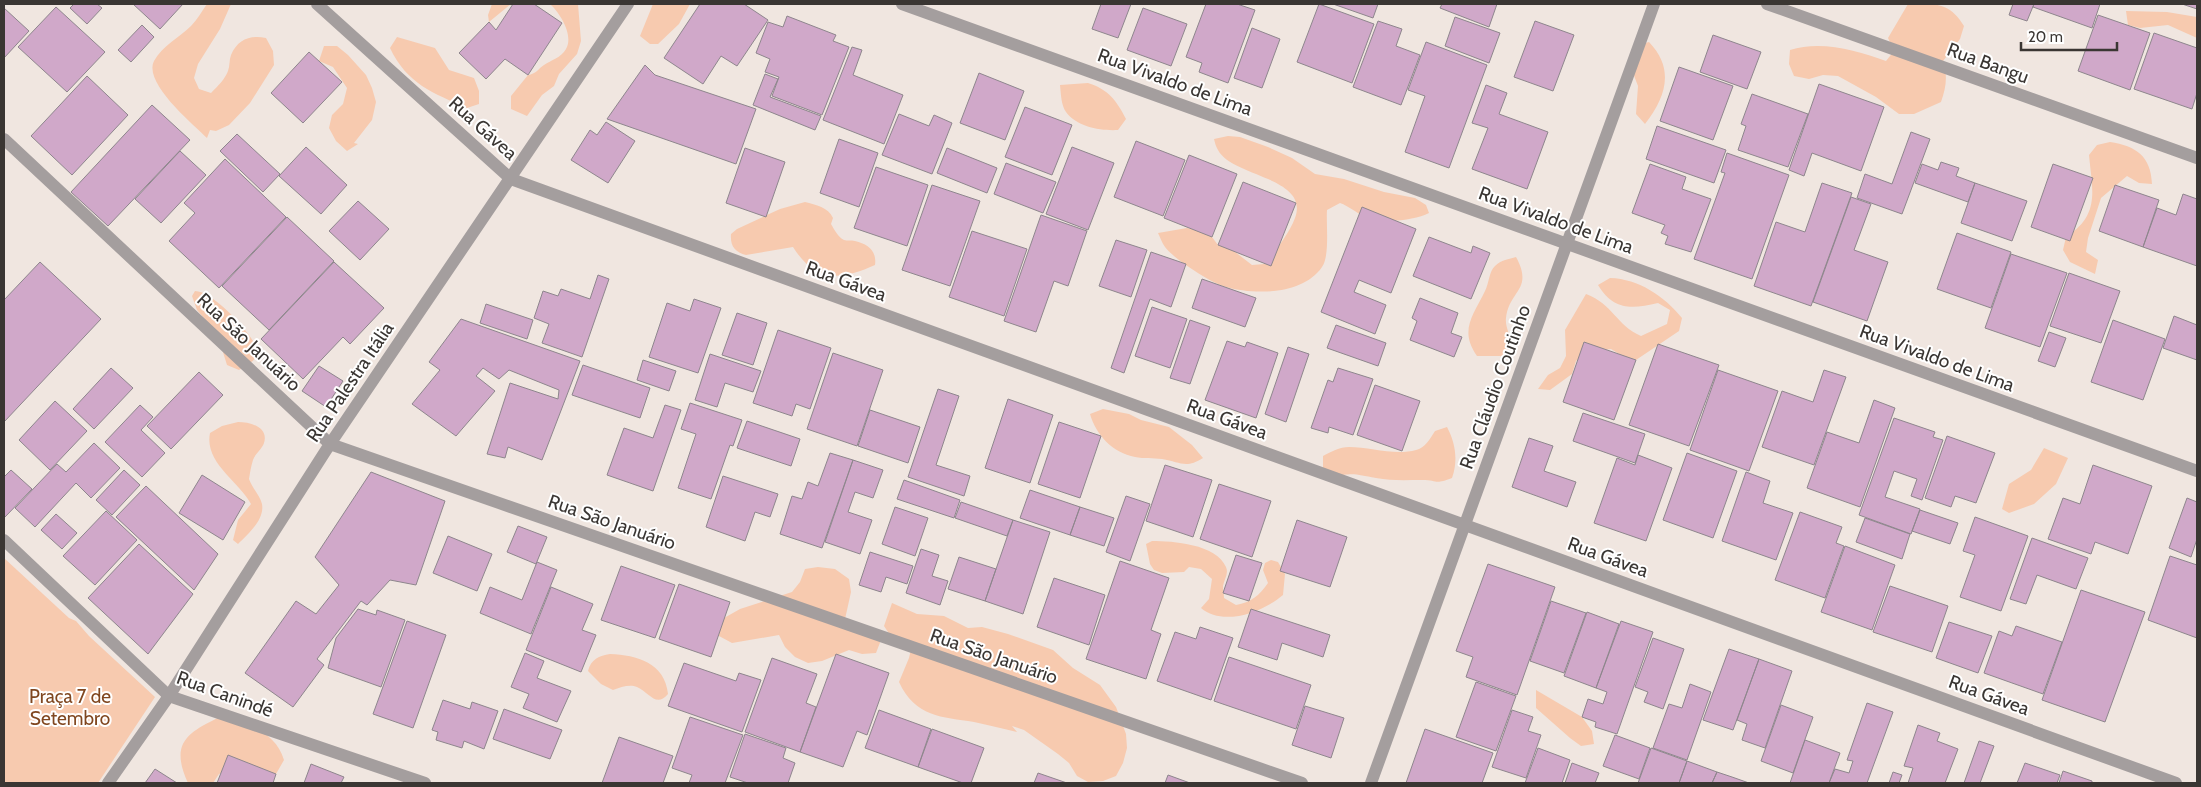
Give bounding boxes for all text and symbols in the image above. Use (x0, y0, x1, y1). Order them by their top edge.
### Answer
scale bar (2021, 20, 2117, 52)
text: 20 m (2028, 28, 2063, 46)
street label: Rua Bangu (1944, 38, 2032, 88)
street label: Rua Vivaldo de Lima (1095, 43, 1255, 121)
street label: Rua Gávea (444, 91, 522, 165)
street label: Rua Vivaldo de Lima (1476, 181, 1636, 259)
street label: Rua Gávea (803, 256, 889, 306)
street label: Rua São Januário (192, 288, 306, 396)
street label: Rua Cláudio Coutinho (1455, 302, 1535, 472)
street label: Rua Palestra Itália (301, 318, 399, 446)
street label: Rua Vivaldo de Lima (1857, 319, 2017, 397)
street label: Rua Gávea (1184, 394, 1270, 444)
street label: Rua São Januário (545, 489, 679, 555)
street label: Rua Gávea (1565, 532, 1651, 582)
street label: Rua São Januário (927, 623, 1061, 689)
street label: Rua Canindé (174, 666, 277, 722)
street label: Rua Gávea (1946, 670, 2032, 720)
park label: Praça 7 de Setembro (29, 685, 111, 730)

